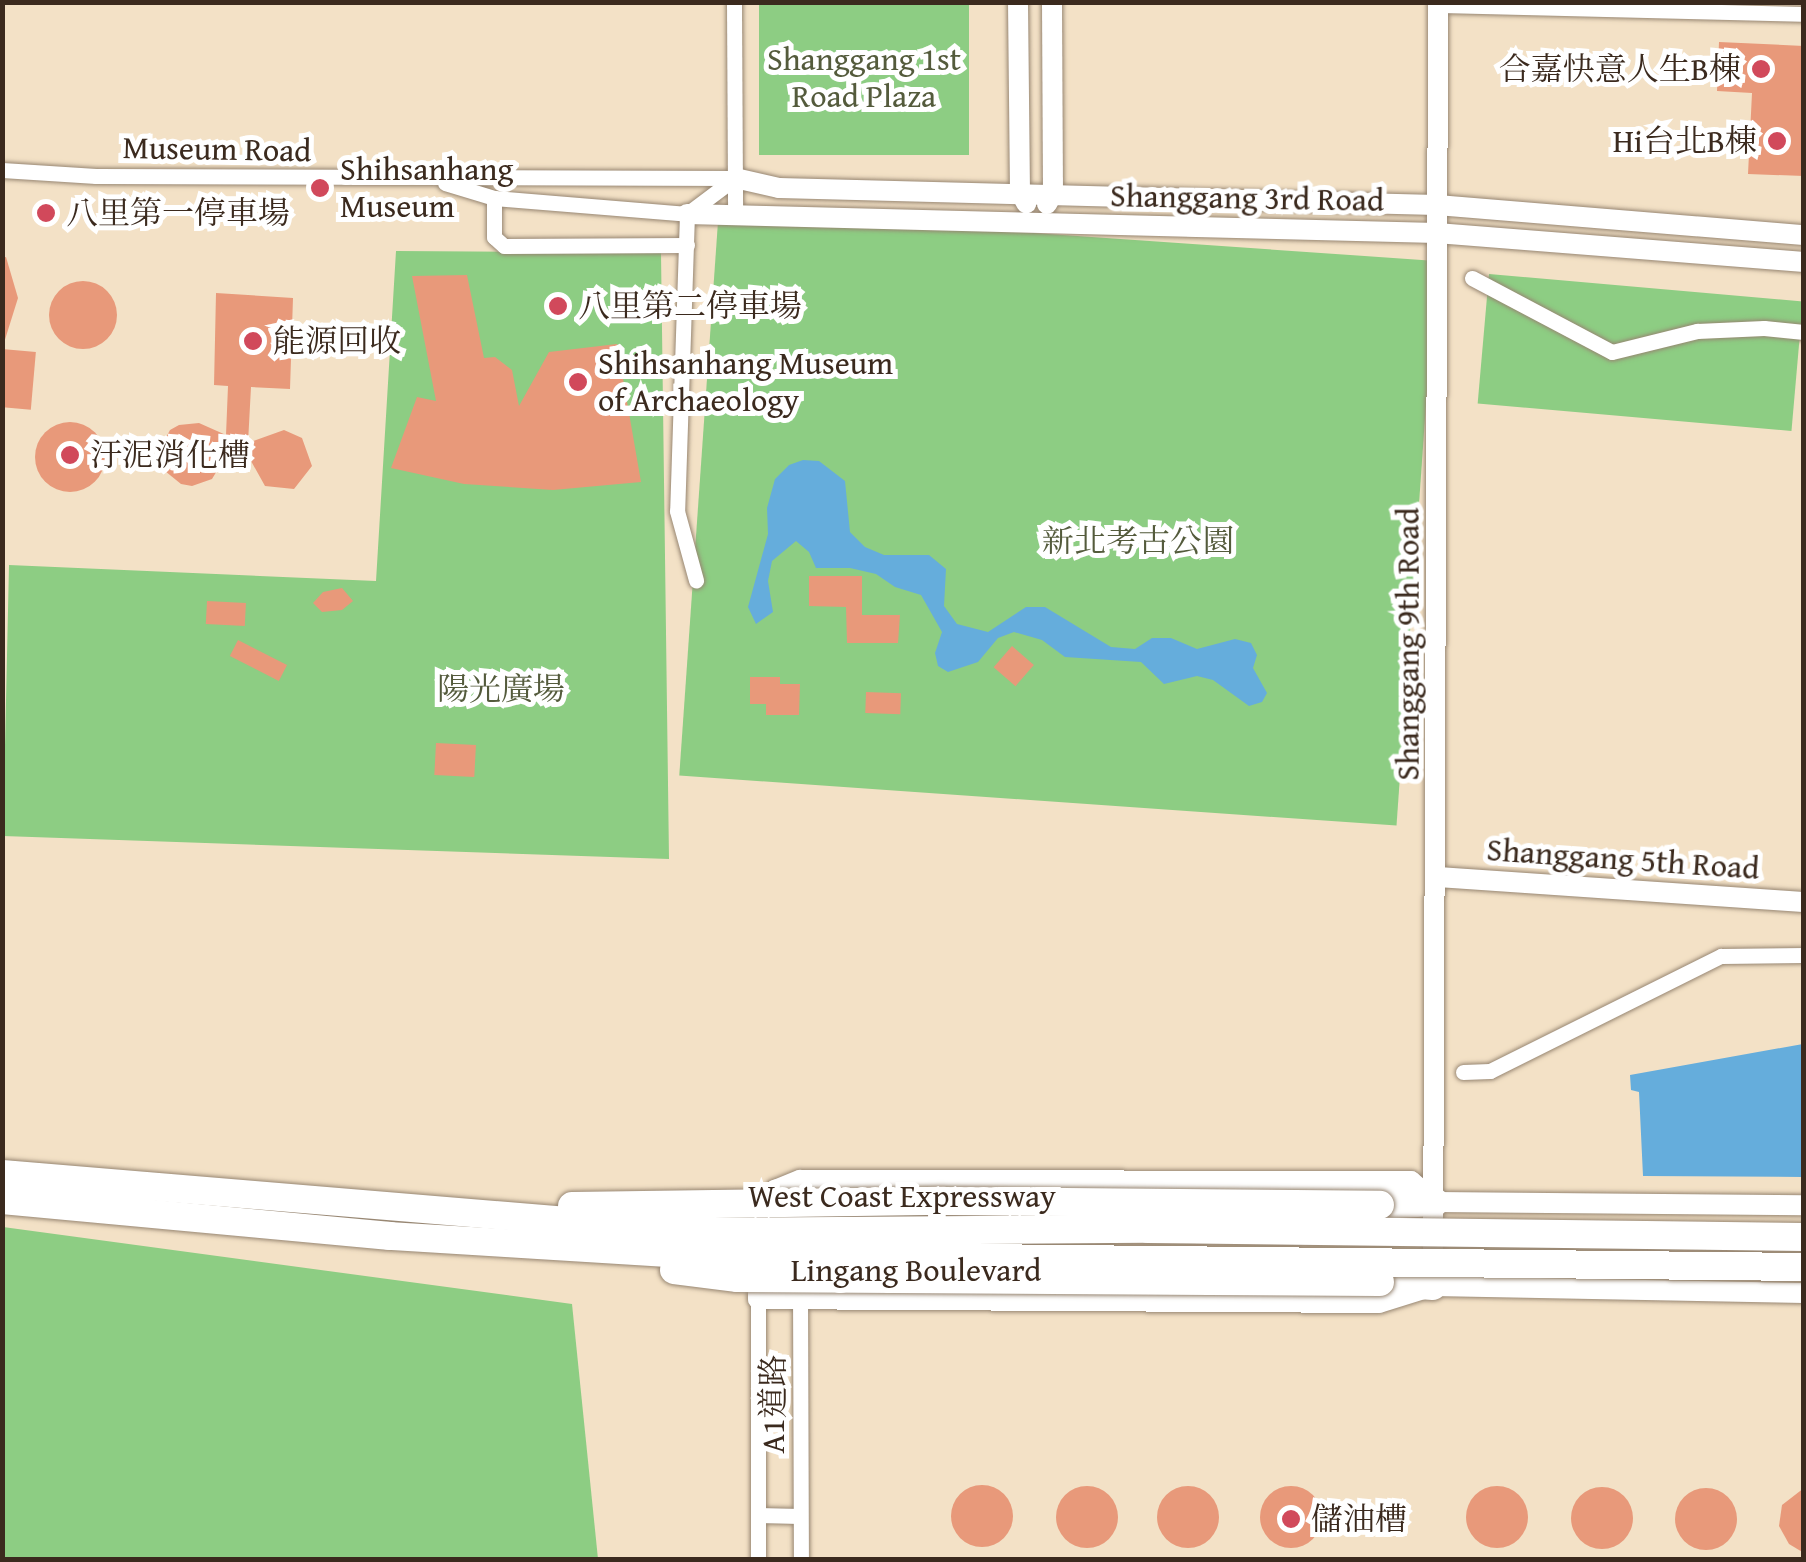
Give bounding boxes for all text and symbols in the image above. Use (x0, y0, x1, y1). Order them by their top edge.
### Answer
park label: Shanggang 1st Road Plaza (767, 41, 961, 116)
place label: 合嘉快意人生B棟 (1499, 50, 1741, 88)
marker: 合嘉快意人生B棟 (1750, 58, 1772, 80)
place label: Hi台北B棟 (1613, 122, 1757, 160)
street label: Museum Road (122, 128, 312, 170)
marker: Hi台北B棟 (1766, 130, 1788, 152)
place label: Shihsanhang Museum (340, 151, 513, 226)
street label: Shanggang 3rd Road (1110, 176, 1384, 220)
marker: Shihsanhang Museum (309, 177, 331, 199)
place label: 八里第一停車場 (66, 194, 290, 232)
marker: 八里第一停車場 (35, 202, 57, 224)
place label: 八里第二停車場 (578, 287, 802, 325)
marker: 八里第二停車場 (547, 295, 569, 317)
place label: 能源回收 (273, 322, 401, 360)
marker: 能源回收 (242, 330, 264, 352)
place label: Shihsanhang Museum of Archaeology (598, 345, 893, 420)
marker: Shihsanhang Museum of Archaeology (567, 371, 589, 393)
place label: 汙泥消化槽 (90, 436, 250, 474)
marker: 汙泥消化槽 (59, 444, 81, 466)
street label: Shanggang 9th Road (1389, 507, 1427, 781)
park label: 新北考古公園 (1042, 522, 1234, 560)
park label: 陽光廣場 (437, 670, 565, 708)
street label: Shanggang 5th Road (1485, 830, 1761, 888)
street label: West Coast Expressway (748, 1177, 1056, 1215)
street label: Lingang Boulevard (791, 1251, 1041, 1289)
street label: A1道路 (754, 1355, 792, 1453)
place label: 儲油槽 (1311, 1500, 1407, 1538)
marker: 儲油槽 (1280, 1508, 1302, 1530)

